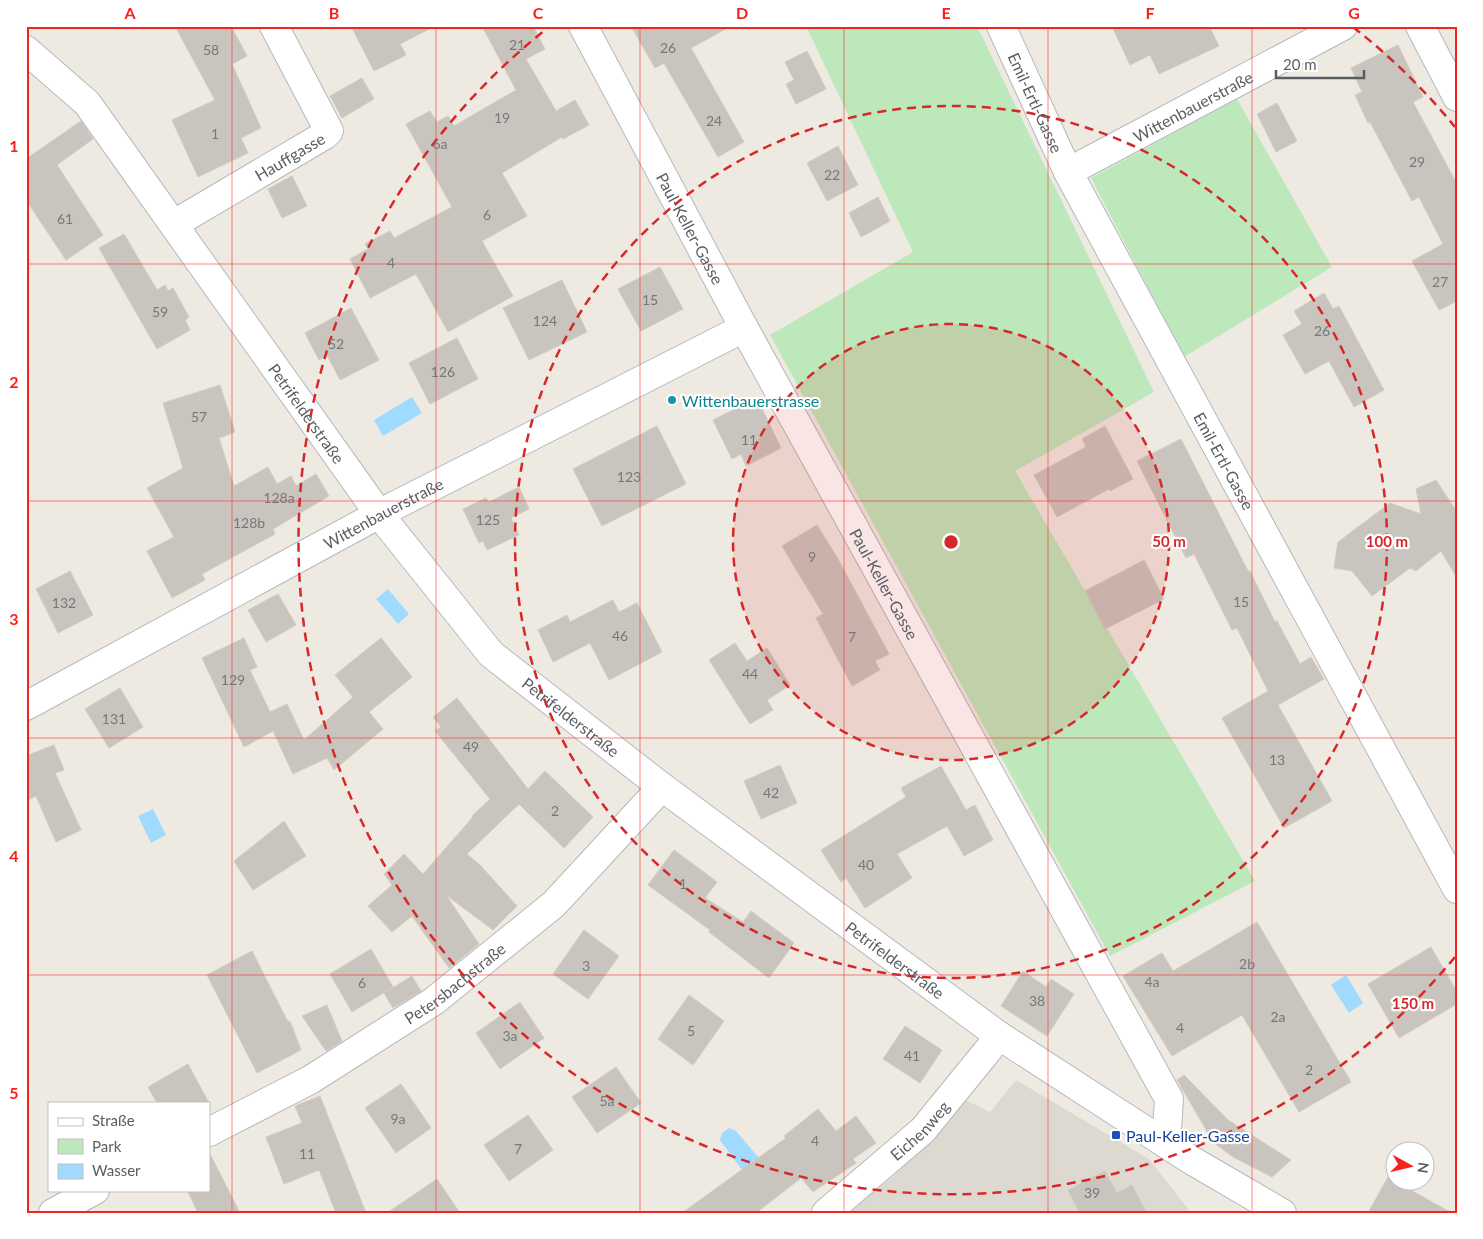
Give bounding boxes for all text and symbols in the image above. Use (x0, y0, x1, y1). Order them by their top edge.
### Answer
text: A (123, 3, 136, 22)
text: B (329, 3, 339, 22)
text: C (533, 3, 544, 22)
text: D (736, 3, 748, 22)
text: E (941, 3, 951, 22)
text: F (1145, 3, 1155, 22)
text: G (1348, 3, 1360, 22)
house number: 21 (509, 36, 525, 53)
house number: 26 (660, 39, 676, 56)
house number: 58 (203, 41, 219, 58)
scale bar (1276, 48, 1363, 80)
street label: Emil-Ertl-Gasse (1005, 49, 1067, 155)
text: 20 m (1283, 55, 1317, 73)
street label: Wittenbauerstraße (1129, 66, 1256, 145)
house number: 19 (494, 109, 510, 126)
house number: 24 (706, 112, 722, 129)
house number: 1 (211, 125, 219, 142)
street label: Hauffgasse (251, 128, 328, 184)
house number: 6a (432, 135, 448, 152)
text: 1 (9, 136, 19, 155)
house number: 29 (1409, 153, 1425, 170)
house number: 22 (824, 166, 840, 183)
street label: Paul-Keller-Gasse (653, 169, 728, 287)
house number: 6 (483, 206, 491, 223)
house number: 61 (57, 210, 73, 227)
house number: 4 (387, 254, 395, 271)
house number: 27 (1432, 273, 1448, 290)
house number: 15 (642, 291, 658, 308)
house number: 59 (152, 303, 168, 320)
house number: 124 (533, 312, 557, 329)
house number: 26 (1314, 322, 1330, 339)
house number: 52 (328, 335, 344, 352)
street label: Petrifelderstraße (265, 359, 349, 466)
house number: 126 (431, 363, 455, 380)
text: 2 (9, 372, 19, 391)
place label: Wittenbauerstrasse (682, 391, 819, 410)
marker: Wittenbauerstrasse (666, 394, 678, 406)
house number: 57 (191, 408, 207, 425)
street label: Emil-Ertl-Gasse (1190, 409, 1259, 513)
house number: 11 (741, 431, 757, 448)
house number: 123 (617, 468, 641, 485)
street label: Wittenbauerstraße (320, 473, 446, 552)
house number: 128a (263, 489, 295, 506)
house number: 125 (476, 511, 500, 528)
house number: 128b (233, 514, 265, 531)
street label: Paul-Keller-Gasse (847, 525, 923, 642)
text: 50 m (1152, 532, 1186, 550)
text: 100 m (1366, 532, 1408, 550)
centre of rings (942, 533, 960, 551)
house number: 9 (808, 548, 816, 565)
house number: 15 (1233, 593, 1249, 610)
house number: 132 (52, 594, 76, 611)
text: 3 (9, 609, 19, 628)
house number: 46 (612, 627, 628, 644)
house number: 7 (848, 628, 856, 645)
house number: 44 (742, 665, 758, 682)
house number: 129 (221, 671, 245, 688)
street label: Petrifelderstraße (519, 673, 624, 760)
house number: 131 (102, 710, 126, 727)
house number: 49 (463, 738, 479, 755)
house number: 13 (1269, 751, 1285, 768)
house number: 42 (763, 784, 779, 801)
house number: 2 (551, 802, 559, 819)
text: 4 (9, 846, 19, 865)
house number: 40 (858, 856, 874, 873)
house number: 1 (679, 875, 687, 892)
street label: Petrifelderstraße (842, 917, 948, 1002)
street label: Petersbachstraße (401, 938, 509, 1027)
house number: 2b (1239, 955, 1255, 972)
house number: 3 (582, 957, 590, 974)
house number: 4a (1144, 973, 1160, 990)
house number: 6 (358, 974, 366, 991)
house number: 38 (1029, 992, 1045, 1009)
text: 150 m (1392, 994, 1434, 1012)
house number: 2a (1270, 1008, 1286, 1025)
house number: 4 (1176, 1019, 1184, 1036)
house number: 5 (687, 1022, 695, 1039)
house number: 3a (502, 1027, 518, 1044)
house number: 41 (904, 1047, 920, 1064)
house number: 2 (1305, 1061, 1313, 1078)
text: 5 (9, 1083, 19, 1102)
house number: 5a (599, 1092, 615, 1109)
street label: Eichenweg (886, 1097, 953, 1164)
legend (48, 1102, 210, 1192)
house number: 9a (390, 1110, 406, 1127)
text: Straße (92, 1111, 135, 1129)
place label: Paul-Keller-Gasse (1126, 1126, 1250, 1145)
marker: Paul-Keller-Gasse (1110, 1129, 1122, 1141)
house number: 4 (811, 1132, 819, 1149)
text: Park (92, 1137, 122, 1155)
house number: 7 (514, 1140, 522, 1157)
north arrow (1386, 1142, 1436, 1192)
house number: 11 (299, 1145, 315, 1162)
text: Wasser (92, 1161, 141, 1179)
text: N (1414, 1161, 1433, 1174)
house number: 39 (1084, 1184, 1100, 1201)

